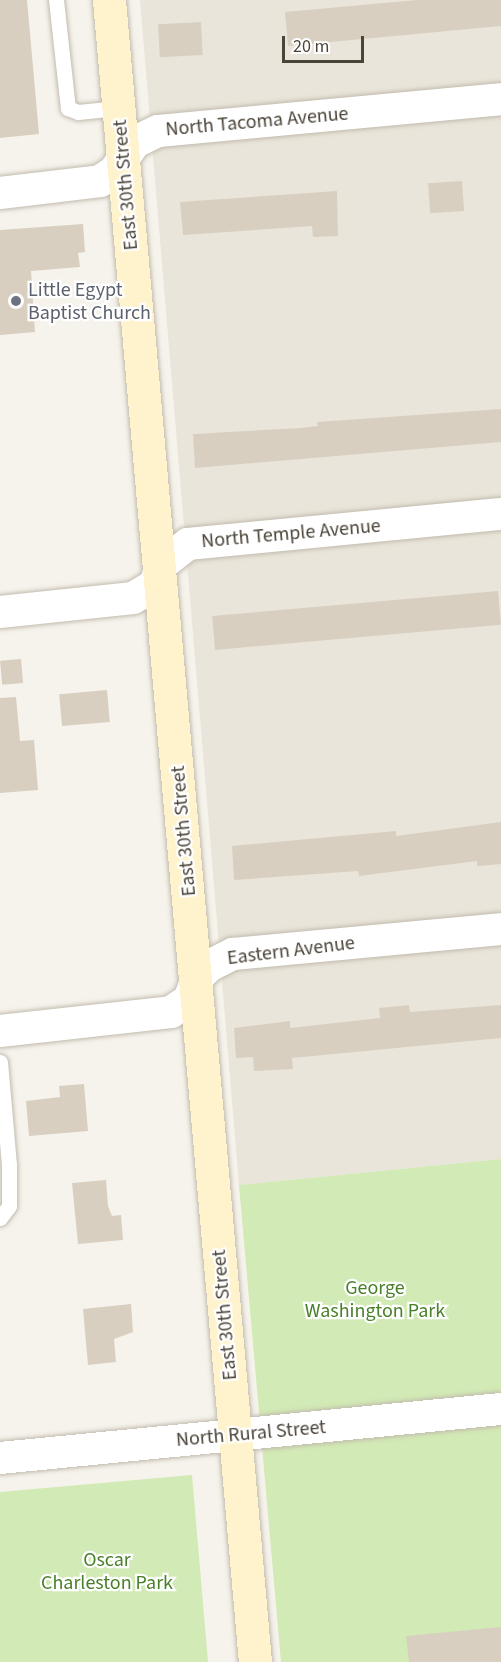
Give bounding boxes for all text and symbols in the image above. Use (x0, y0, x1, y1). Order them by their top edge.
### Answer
scale bar (285, 24, 368, 62)
text: 20 m (293, 34, 329, 59)
street label: North Tacoma Avenue (165, 102, 349, 142)
street label: East 30th Street (108, 119, 144, 251)
place label: Little Egypt Baptist Church (28, 278, 151, 325)
marker: Little Egypt Baptist Church (9, 294, 23, 308)
street label: North Temple Avenue (200, 514, 382, 554)
street label: East 30th Street (166, 765, 202, 897)
street label: Eastern Avenue (226, 931, 356, 971)
street label: East 30th Street (207, 1249, 243, 1381)
park label: George Washington Park (305, 1276, 445, 1323)
street label: North Rural Street (175, 1415, 327, 1453)
park label: Oscar Charleston Park (41, 1549, 173, 1596)

